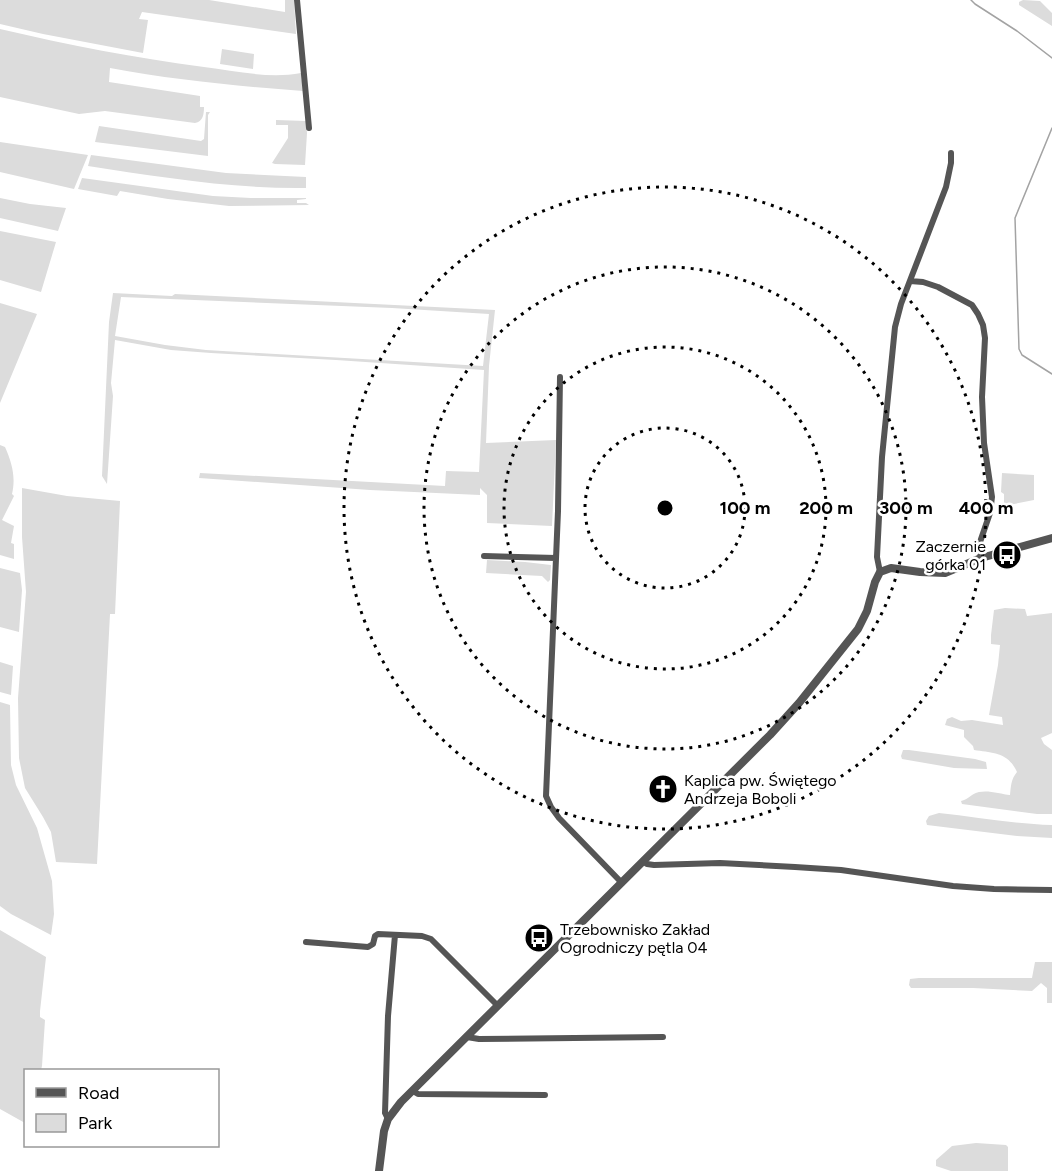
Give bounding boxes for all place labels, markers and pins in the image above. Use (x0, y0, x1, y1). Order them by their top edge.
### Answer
centre of rings (655, 498, 675, 518)
place label: Zaczernie górka 01 (916, 537, 986, 574)
bus stop icon: Zaczernie górka 01 (991, 539, 1023, 571)
place label: Kaplica pw. Świętego Andrzeja Boboli (684, 771, 837, 808)
church icon: Kaplica pw. Świętego Andrzeja Boboli (647, 773, 679, 805)
place label: Trzebownisko Zakład Ogrodniczy pętla 04 (560, 920, 710, 957)
bus stop icon: Trzebownisko Zakład Ogrodniczy pętla 04 (523, 922, 555, 954)

